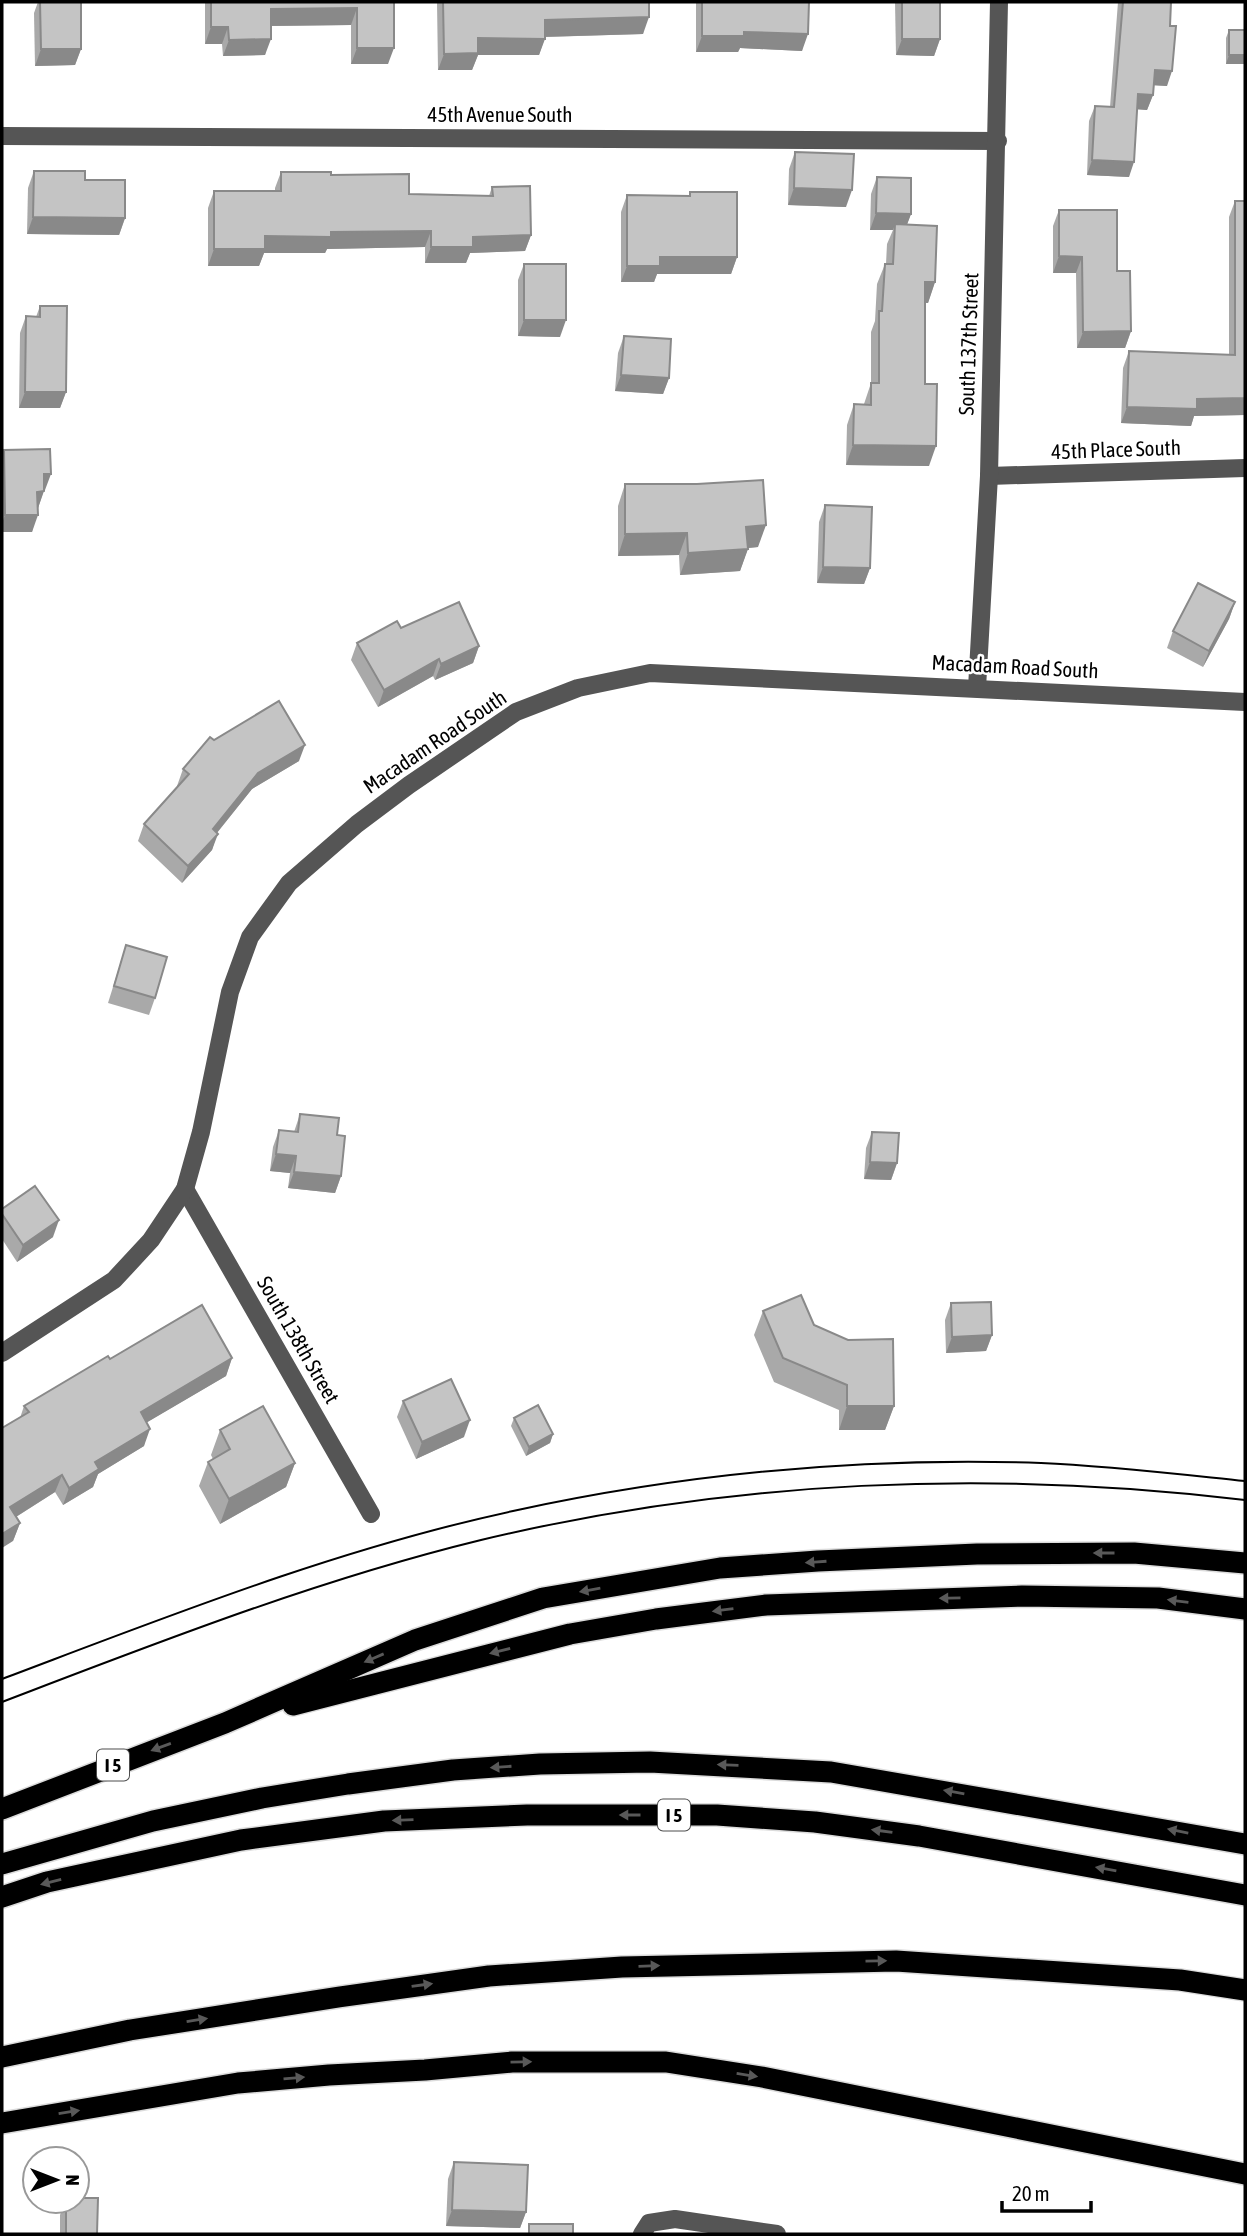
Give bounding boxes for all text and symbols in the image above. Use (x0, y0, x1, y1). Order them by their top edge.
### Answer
street label: 45th Avenue South (428, 102, 572, 126)
street label: South 137th Street (954, 272, 982, 416)
street label: 45th Place South (1051, 435, 1181, 463)
street label: Macadam Road South (931, 650, 1099, 682)
street label: Macadam Road South (358, 684, 510, 798)
street label: South 138th Street (253, 1272, 345, 1407)
one-way arrow (1093, 1547, 1115, 1559)
one-way arrow (804, 1556, 826, 1567)
one-way arrow (579, 1585, 601, 1596)
one-way arrow (939, 1592, 961, 1603)
one-way arrow (1166, 1595, 1188, 1606)
one-way arrow (712, 1605, 734, 1616)
one-way arrow (489, 1646, 511, 1657)
one-way arrow (364, 1652, 384, 1664)
one-way arrow (150, 1741, 171, 1752)
road number: I 5 (97, 1750, 129, 1780)
one-way arrow (717, 1760, 739, 1771)
one-way arrow (490, 1762, 512, 1773)
one-way arrow (943, 1786, 965, 1797)
road number: I 5 (658, 1800, 690, 1830)
one-way arrow (619, 1809, 641, 1821)
one-way arrow (392, 1814, 414, 1825)
one-way arrow (870, 1825, 892, 1836)
one-way arrow (1167, 1826, 1189, 1837)
one-way arrow (1095, 1863, 1117, 1874)
one-way arrow (40, 1877, 62, 1888)
one-way arrow (865, 1955, 887, 1967)
one-way arrow (638, 1960, 660, 1971)
one-way arrow (411, 1979, 433, 1990)
one-way arrow (186, 2014, 208, 2025)
one-way arrow (510, 2056, 532, 2068)
one-way arrow (736, 2070, 758, 2081)
one-way arrow (283, 2072, 305, 2083)
one-way arrow (58, 2106, 80, 2117)
north arrow (21, 2145, 91, 2215)
scale bar (1002, 2170, 1091, 2214)
text: N (62, 2174, 84, 2186)
text: 20 m (1012, 2181, 1050, 2205)

